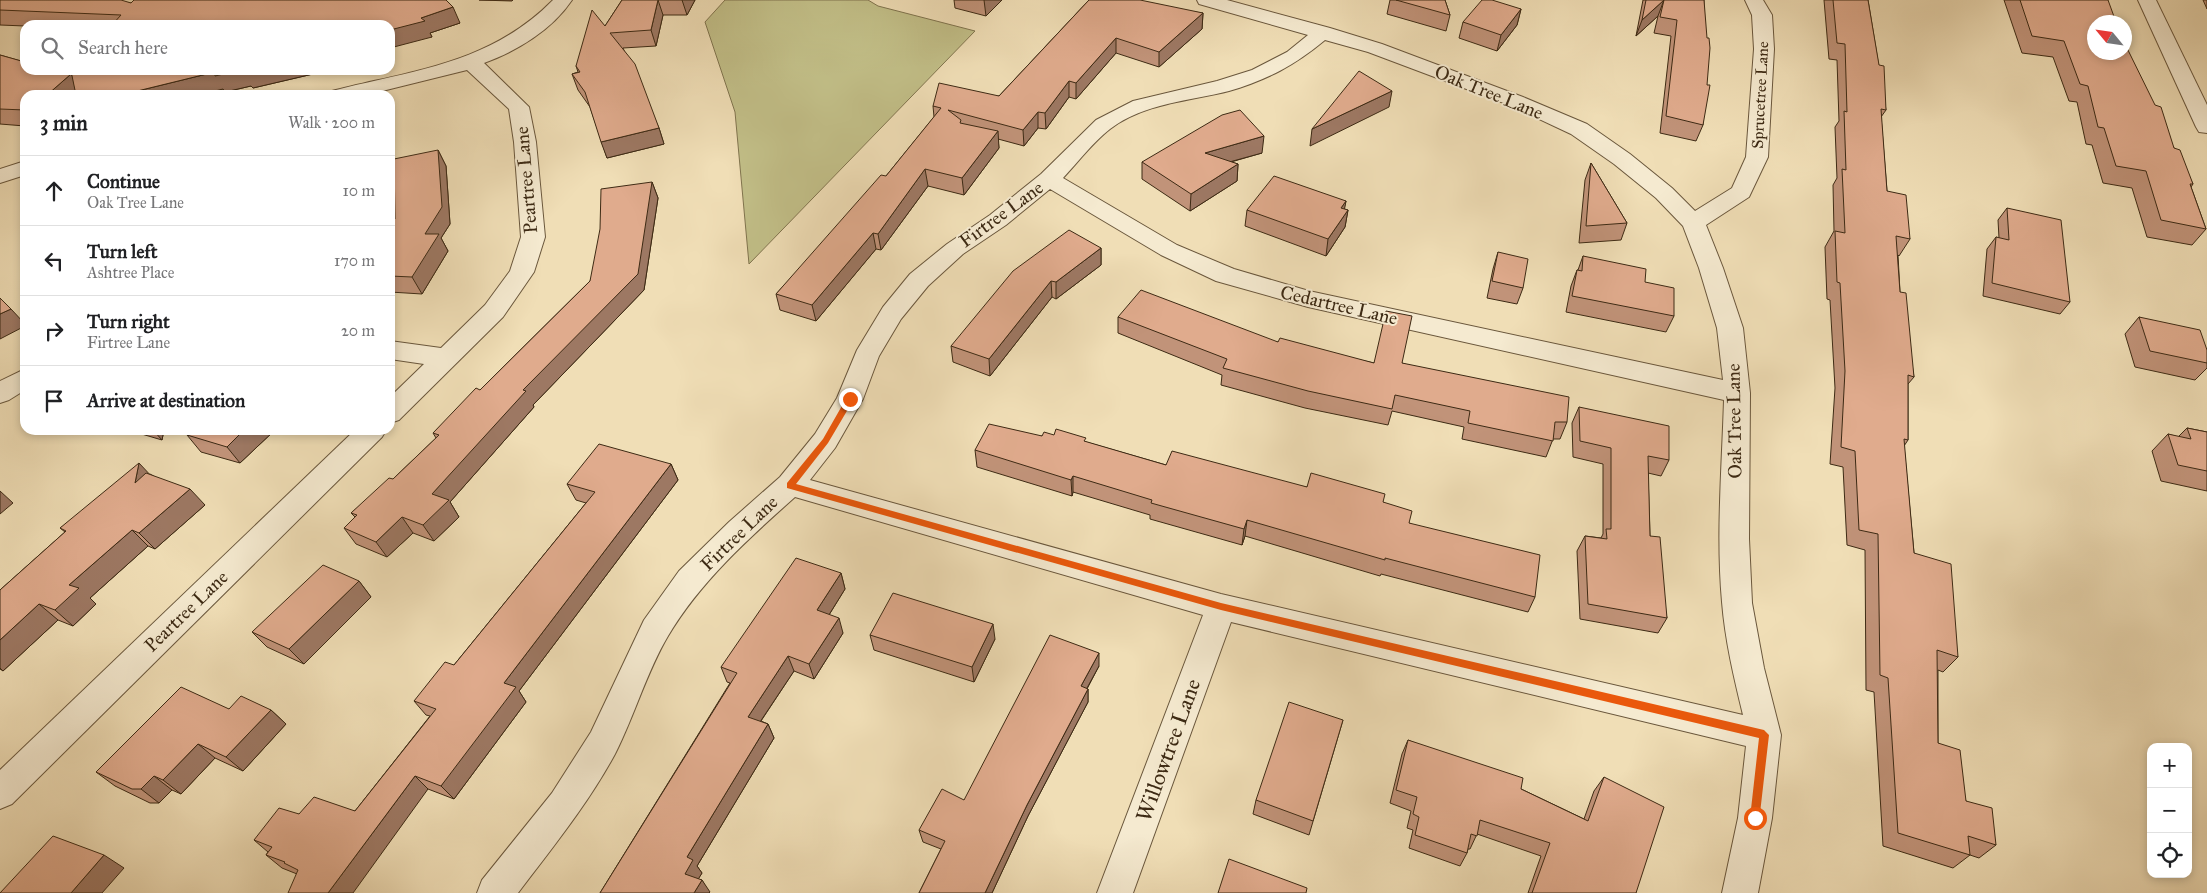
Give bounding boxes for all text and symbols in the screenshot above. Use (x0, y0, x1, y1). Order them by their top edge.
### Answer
north arrow (2087, 15, 2132, 60)
search box (20, 20, 395, 75)
icon: search (38, 34, 66, 62)
text: Search here (78, 36, 168, 59)
street label: Sprucetree Lane (1748, 41, 1772, 149)
street label: Oak Tree Lane (1431, 60, 1547, 124)
text: 3 min (40, 110, 88, 136)
text: Walk · 200 m (288, 113, 375, 132)
street label: Peartree Lane (510, 125, 542, 234)
text: Continue (87, 170, 160, 193)
street label: Firtree Lane (954, 176, 1048, 252)
icon: ahead (40, 177, 68, 205)
text: 10 m (343, 181, 375, 200)
text: Oak Tree Lane (87, 193, 184, 212)
text: Turn left (87, 240, 157, 263)
icon: left (40, 247, 68, 275)
text: 170 m (334, 251, 375, 270)
text: Ashtree Place (87, 263, 174, 282)
street label: Cedartree Lane (1278, 280, 1400, 330)
text: Turn right (87, 310, 170, 333)
icon: right (40, 317, 68, 345)
text: 20 m (341, 321, 375, 340)
text: Firtree Lane (87, 333, 170, 352)
street label: Oak Tree Lane (1721, 363, 1747, 479)
icon: arrive (40, 387, 68, 415)
route end (839, 388, 862, 411)
text: Arrive at destination (87, 389, 245, 412)
street label: Firtree Lane (696, 490, 783, 576)
street label: Peartree Lane (139, 565, 233, 657)
street label: Willowtree Lane (1130, 675, 1206, 825)
map controls (2147, 743, 2192, 878)
button: + (2147, 743, 2192, 788)
button: − (2147, 788, 2192, 833)
route start (1744, 807, 1767, 830)
button: locate (2147, 833, 2192, 878)

